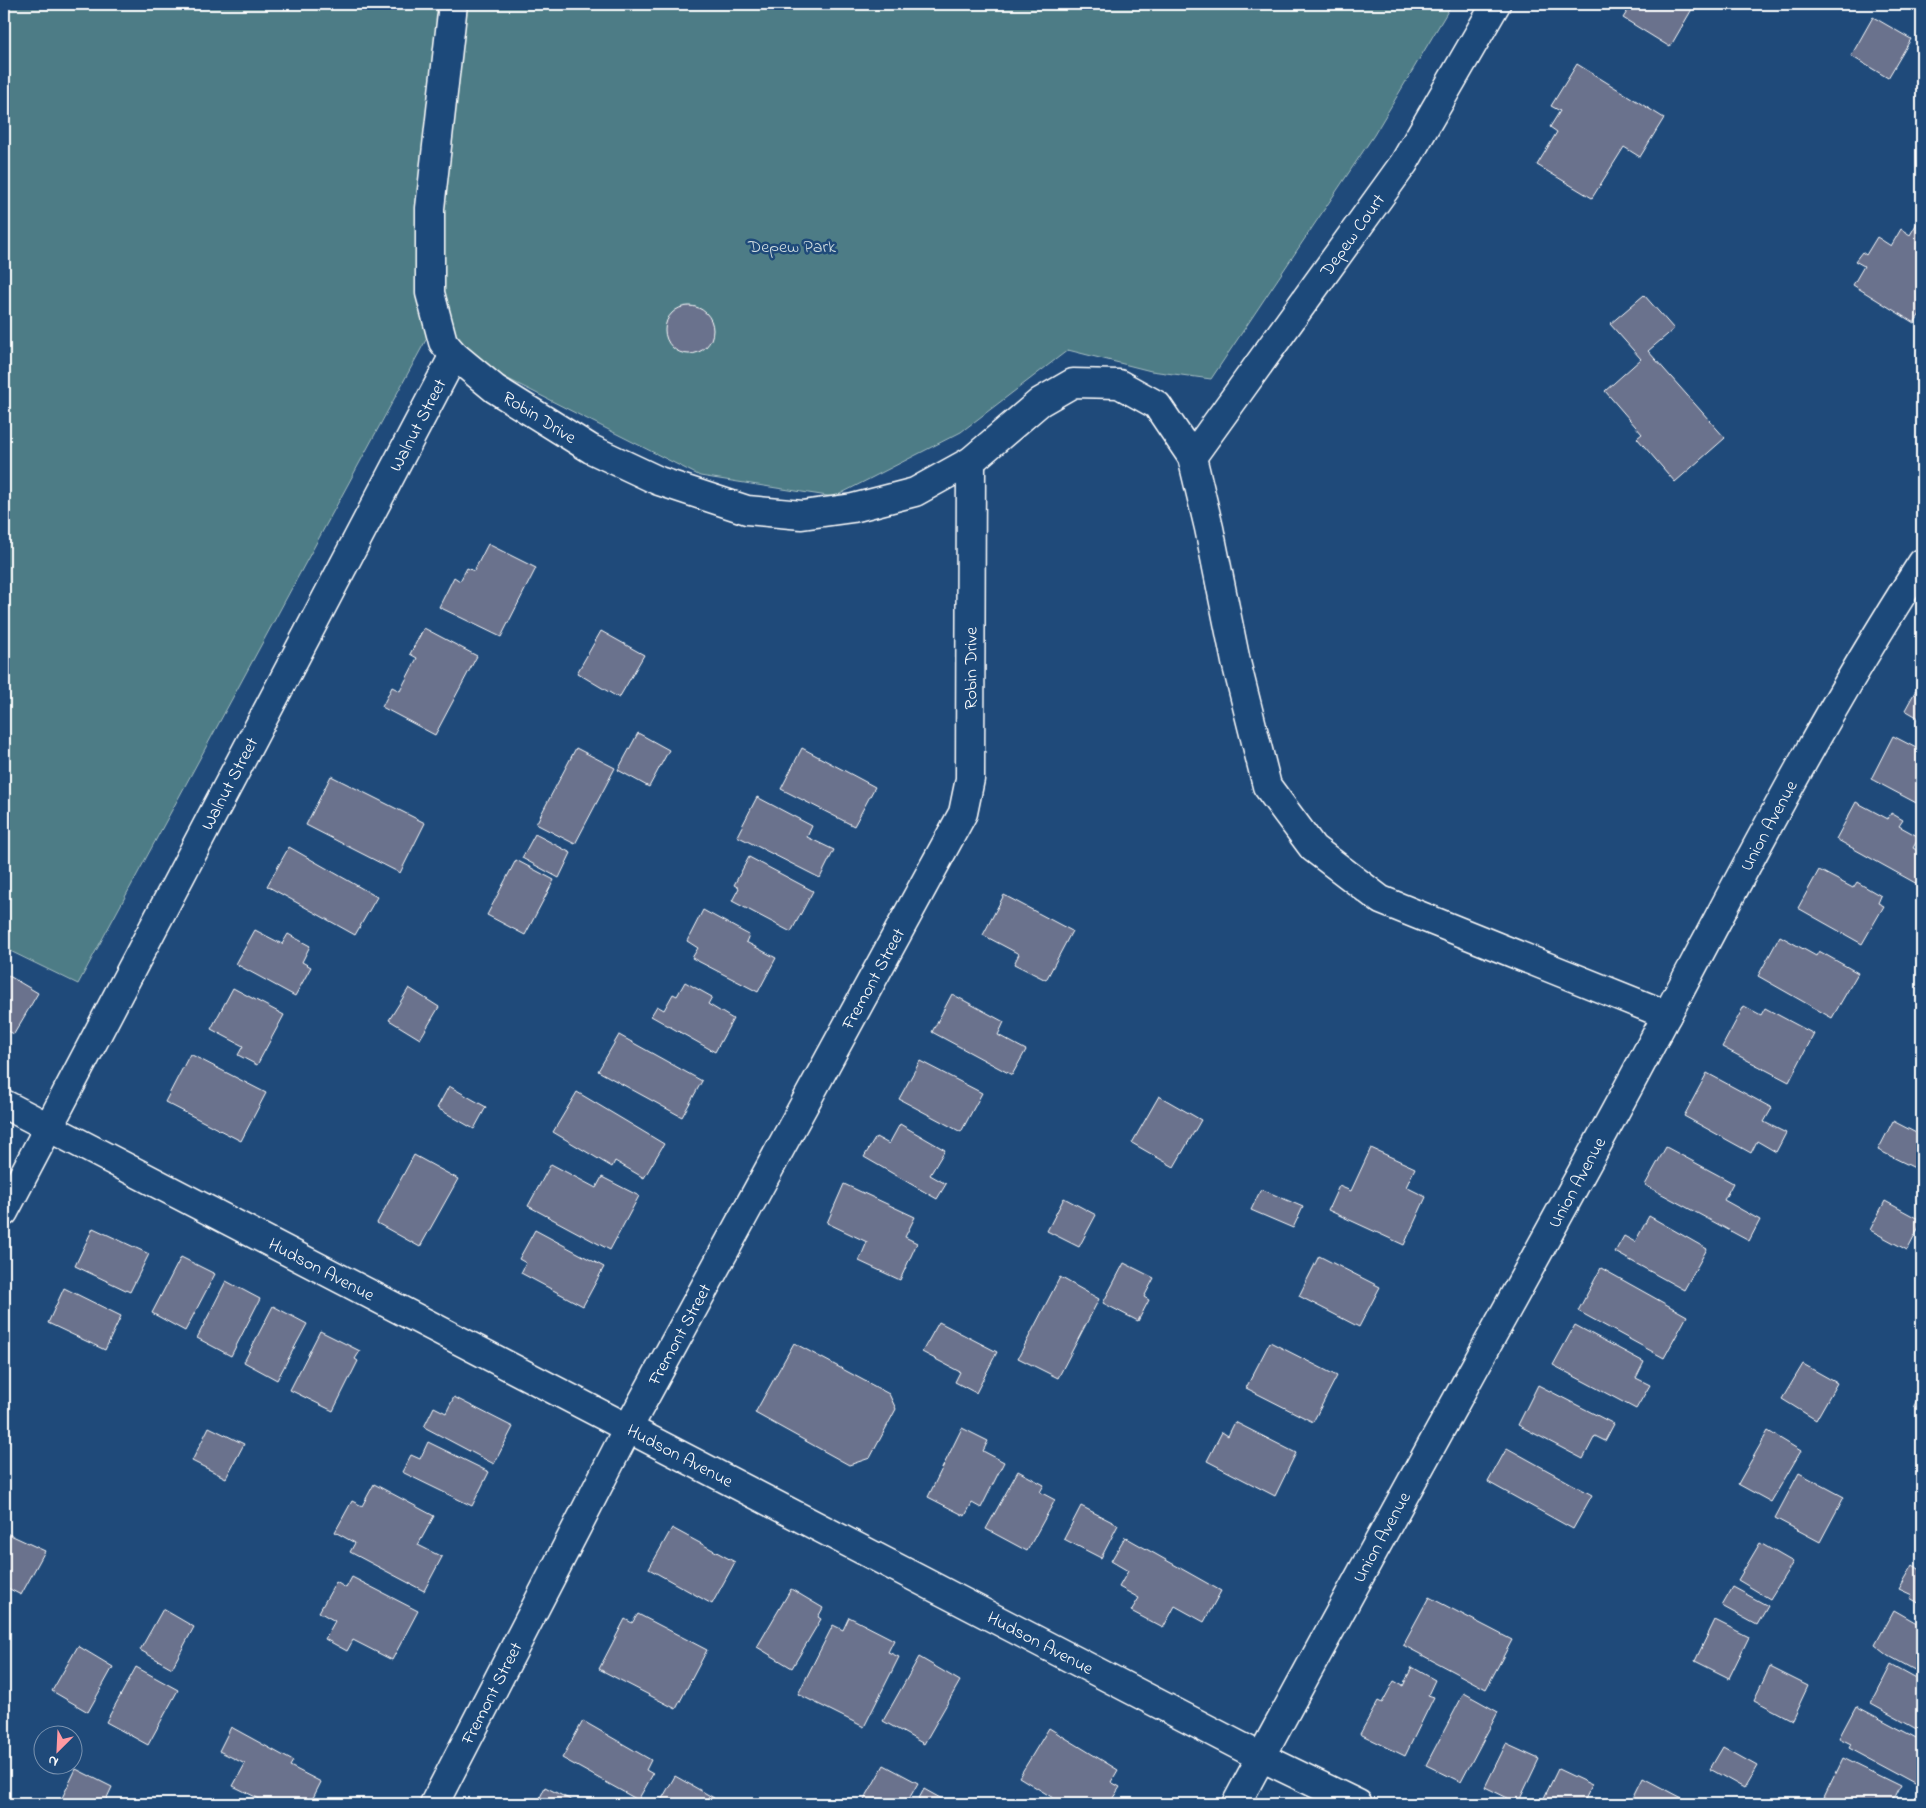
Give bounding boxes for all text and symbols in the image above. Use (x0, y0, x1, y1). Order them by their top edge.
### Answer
street label: Depew Court (1314, 189, 1393, 284)
park label: Depew Park (747, 235, 836, 261)
street label: Walnut Street (384, 375, 454, 477)
street label: Robin Drive (497, 386, 581, 452)
street label: Robin Drive (959, 626, 985, 709)
street label: Walnut Street (196, 733, 266, 836)
street label: Union Avenue (1735, 775, 1806, 876)
street label: Fremont Street (836, 924, 913, 1036)
street label: Union Avenue (1543, 1132, 1614, 1233)
street label: Hudson Avenue (263, 1232, 379, 1310)
street label: Fremont Street (642, 1280, 719, 1391)
street label: Hudson Avenue (622, 1419, 738, 1496)
street label: Union Avenue (1347, 1487, 1419, 1588)
street label: Hudson Avenue (982, 1606, 1098, 1683)
street label: Fremont Street (455, 1638, 530, 1751)
north arrow (32, 1726, 82, 1776)
text: N (45, 1749, 62, 1772)

